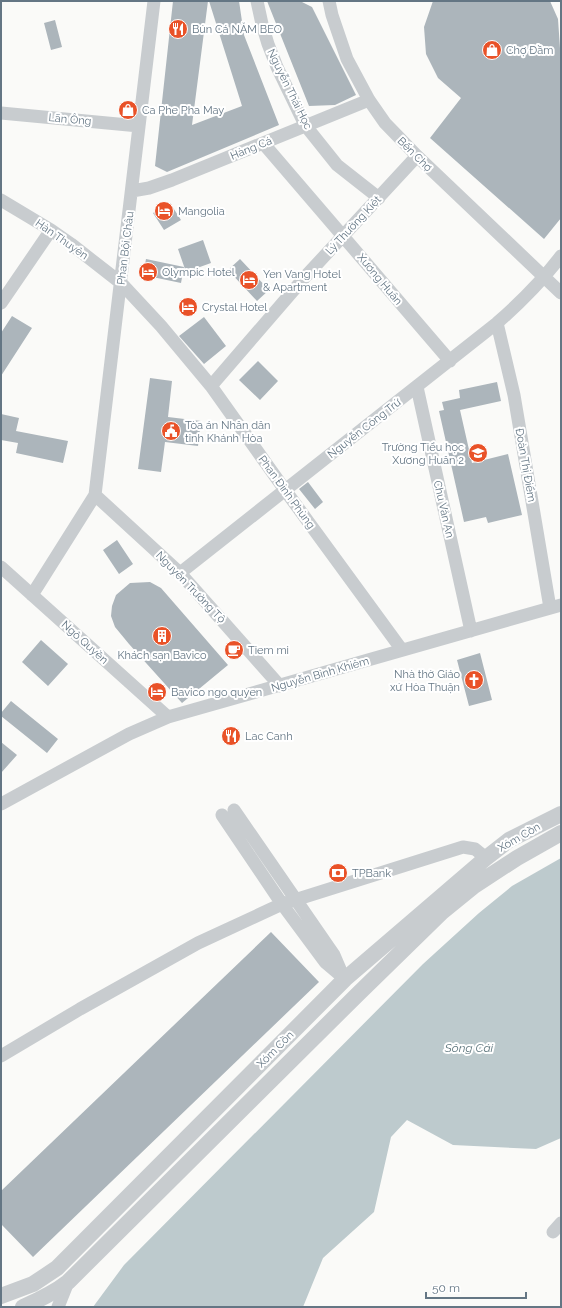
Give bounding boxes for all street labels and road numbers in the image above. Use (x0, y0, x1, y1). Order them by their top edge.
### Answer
street label: Nguyễn Thái Học (264, 47, 315, 132)
street label: Lãn Ông (48, 110, 92, 128)
street label: Hàng Cá (229, 134, 274, 163)
street label: Bến Chợ (395, 134, 435, 175)
street label: Lý Thường Kiệt (323, 193, 384, 257)
street label: Phan Bội Châu (115, 211, 136, 286)
street label: Hàn Thuyên (33, 217, 91, 262)
street label: Xương Huân (354, 251, 405, 308)
street label: Nguyễn Công Trứ (325, 396, 404, 461)
street label: Đoàn Thị Điểm (513, 427, 538, 503)
street label: Phan Đình Phùng (256, 453, 318, 531)
street label: Chu Văn An (431, 479, 456, 539)
street label: Nguyễn Trường Tộ (153, 549, 229, 626)
street label: Ngô Quyền (59, 618, 111, 667)
street label: Nguyễn Bình Khiêm (270, 654, 371, 695)
street label: Xóm Cồn (496, 820, 543, 855)
street label: Xóm Cồn (254, 1028, 296, 1070)

